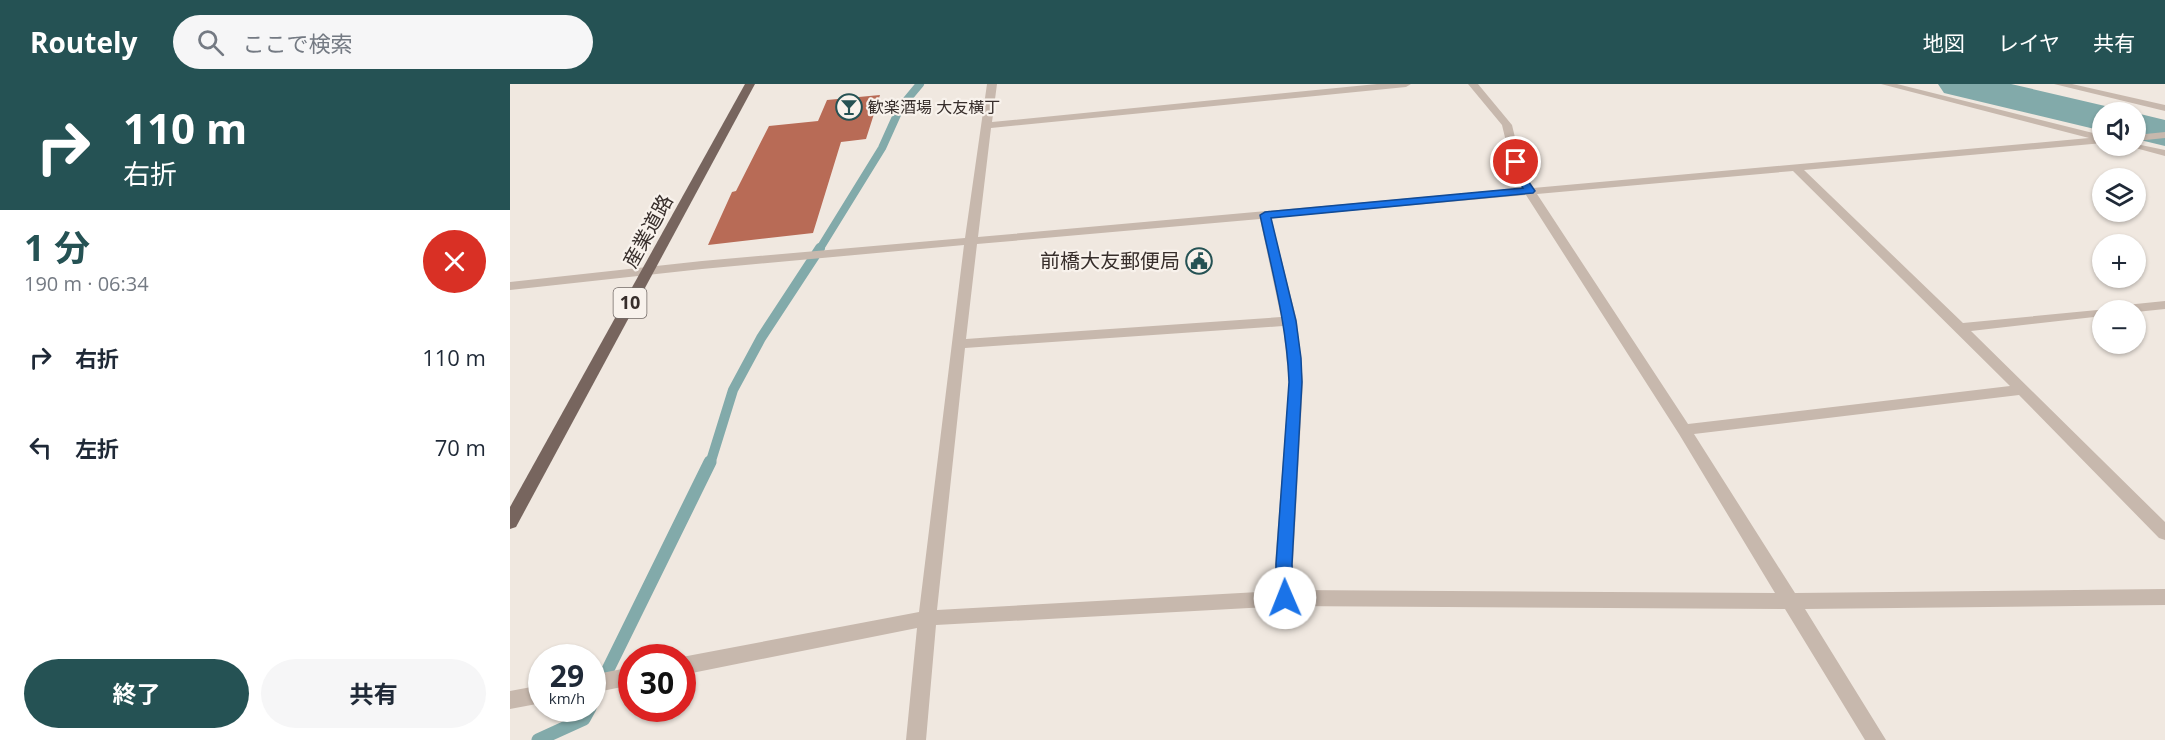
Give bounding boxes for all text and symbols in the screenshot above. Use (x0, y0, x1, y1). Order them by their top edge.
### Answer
search box (173, 15, 593, 69)
text: Routely (30, 23, 137, 61)
icon: search (194, 26, 227, 59)
text: ここで検索 (242, 28, 352, 58)
text: 地図 (1923, 29, 1965, 57)
text: レイヤ (1998, 29, 2060, 57)
text: 共有 (2093, 29, 2135, 57)
bar icon: 歓楽酒場 大友横丁 (834, 92, 864, 122)
place label: 歓楽酒場 大友横丁 (868, 96, 1000, 118)
text: 110 m (123, 99, 247, 156)
map controls (2092, 102, 2146, 354)
button: sound (2092, 102, 2146, 156)
icon: right (24, 108, 102, 186)
pin (1490, 136, 1541, 187)
icon: arrive (1499, 145, 1532, 178)
text: 右折 (123, 155, 177, 192)
button: layers (2092, 168, 2146, 222)
street label: 産業道路 (616, 189, 679, 272)
text: 1 分 (24, 223, 90, 272)
button: close (423, 230, 486, 293)
button: + (2092, 234, 2146, 288)
public building icon: 前橋大友郵便局 (1184, 246, 1214, 276)
place label: 前橋大友郵便局 (1040, 247, 1180, 274)
text: 190 m · 06:34 (24, 270, 149, 297)
road number: 10 (614, 288, 646, 318)
button: − (2092, 300, 2146, 354)
icon: right (24, 341, 57, 374)
text: 110 m (422, 342, 486, 372)
text: 右折 (75, 343, 119, 373)
icon: left (24, 431, 57, 464)
text: 70 m (435, 432, 486, 462)
text: 左折 (75, 433, 119, 463)
position arrow (1253, 566, 1317, 630)
speed limit sign: 30 (618, 644, 696, 722)
text: 29 (550, 655, 584, 696)
button: 終了 (24, 659, 249, 728)
button: 共有 (261, 659, 486, 728)
text: km/h (549, 688, 585, 708)

